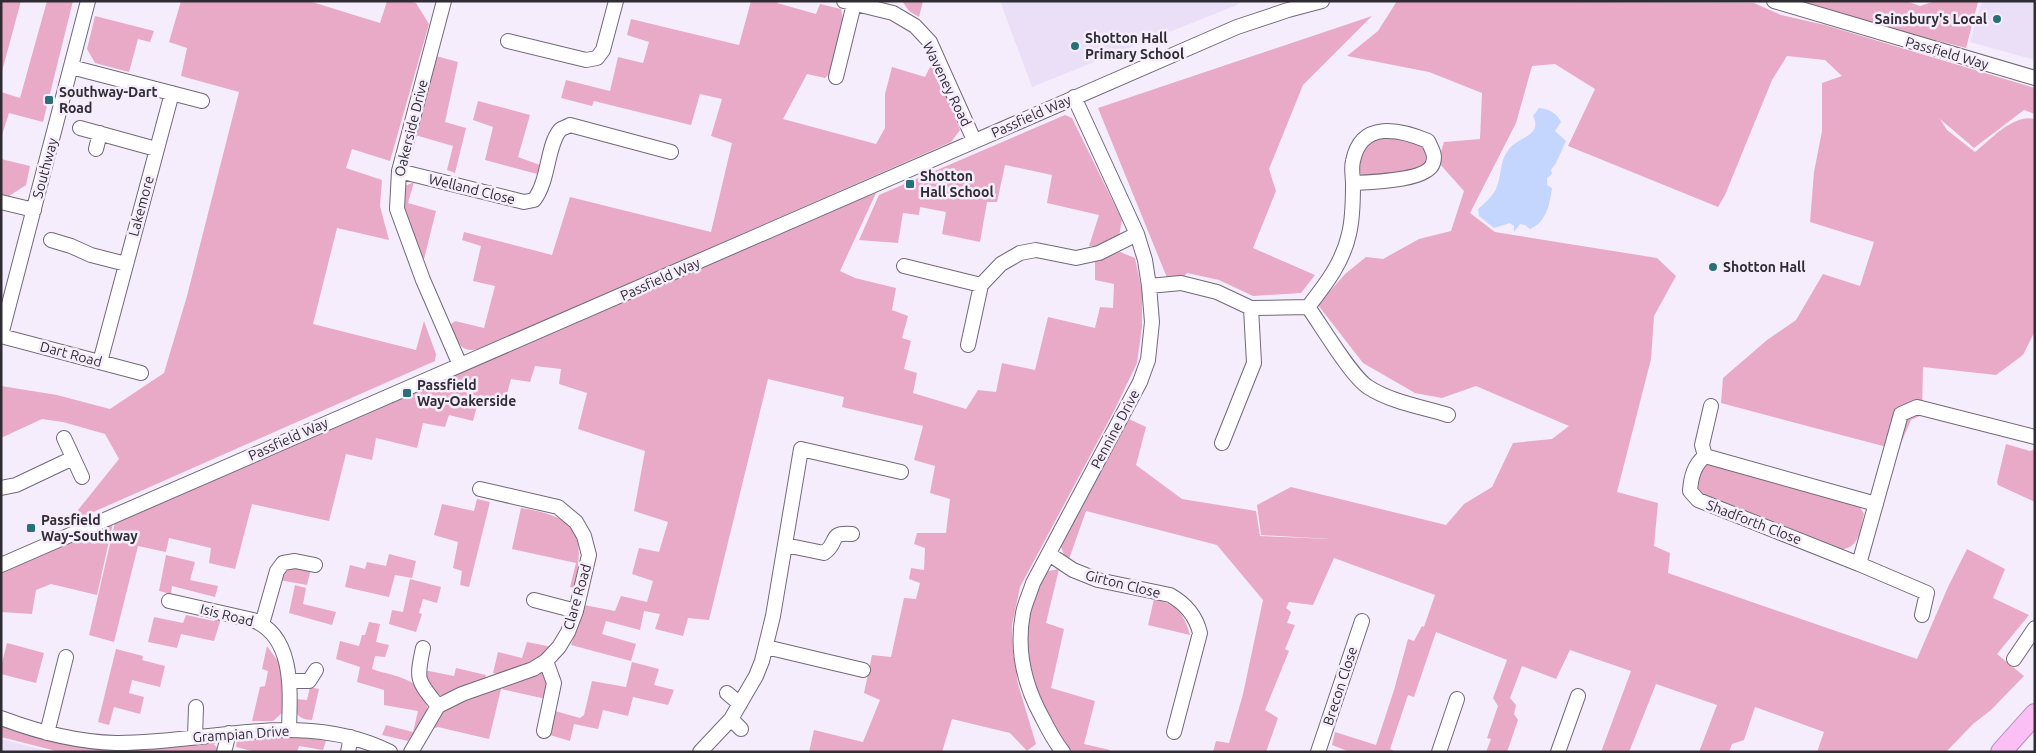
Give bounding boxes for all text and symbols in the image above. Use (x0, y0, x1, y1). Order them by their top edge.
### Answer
place label: Sainsbury's Local (1875, 11, 1987, 27)
marker: Sainsbury's Local (1991, 13, 2003, 25)
place label: Shotton Hall Primary School (1085, 30, 1184, 62)
street label: Passfield Way (1904, 33, 1991, 73)
street label: Waveney Road (920, 39, 974, 129)
marker: Shotton Hall Primary School (1069, 40, 1081, 52)
street label: Oakerside Drive (391, 78, 431, 178)
place label: Southway-Dart Road (59, 84, 158, 116)
street label: Passfield Way (989, 91, 1074, 141)
marker: Southway-Dart Road (43, 94, 55, 106)
street label: Southway (29, 136, 61, 200)
place label: Shotton Hall School (920, 168, 994, 200)
street label: Welland Close (427, 171, 517, 207)
street label: Lakemore (125, 174, 157, 238)
marker: Shotton Hall School (904, 178, 916, 190)
street label: Passfield Way (618, 254, 703, 304)
place label: Shotton Hall (1723, 259, 1806, 275)
marker: Shotton Hall (1707, 261, 1719, 273)
street label: Dart Road (38, 338, 104, 370)
place label: Passfield Way-Oakerside (417, 377, 516, 409)
marker: Passfield Way-Oakerside (401, 387, 413, 399)
street label: Pennine Drive (1087, 387, 1143, 471)
street label: Passfield Way (246, 414, 331, 464)
street label: Shadforth Close (1704, 497, 1804, 547)
place label: Passfield Way-Southway (41, 512, 138, 544)
marker: Passfield Way-Southway (25, 522, 37, 534)
street label: Clare Road (560, 562, 594, 632)
street label: Girton Close (1084, 567, 1162, 601)
street label: Isis Road (199, 601, 255, 629)
street label: Brecon Close (1320, 645, 1360, 727)
street label: Grampian Drive (192, 723, 290, 745)

